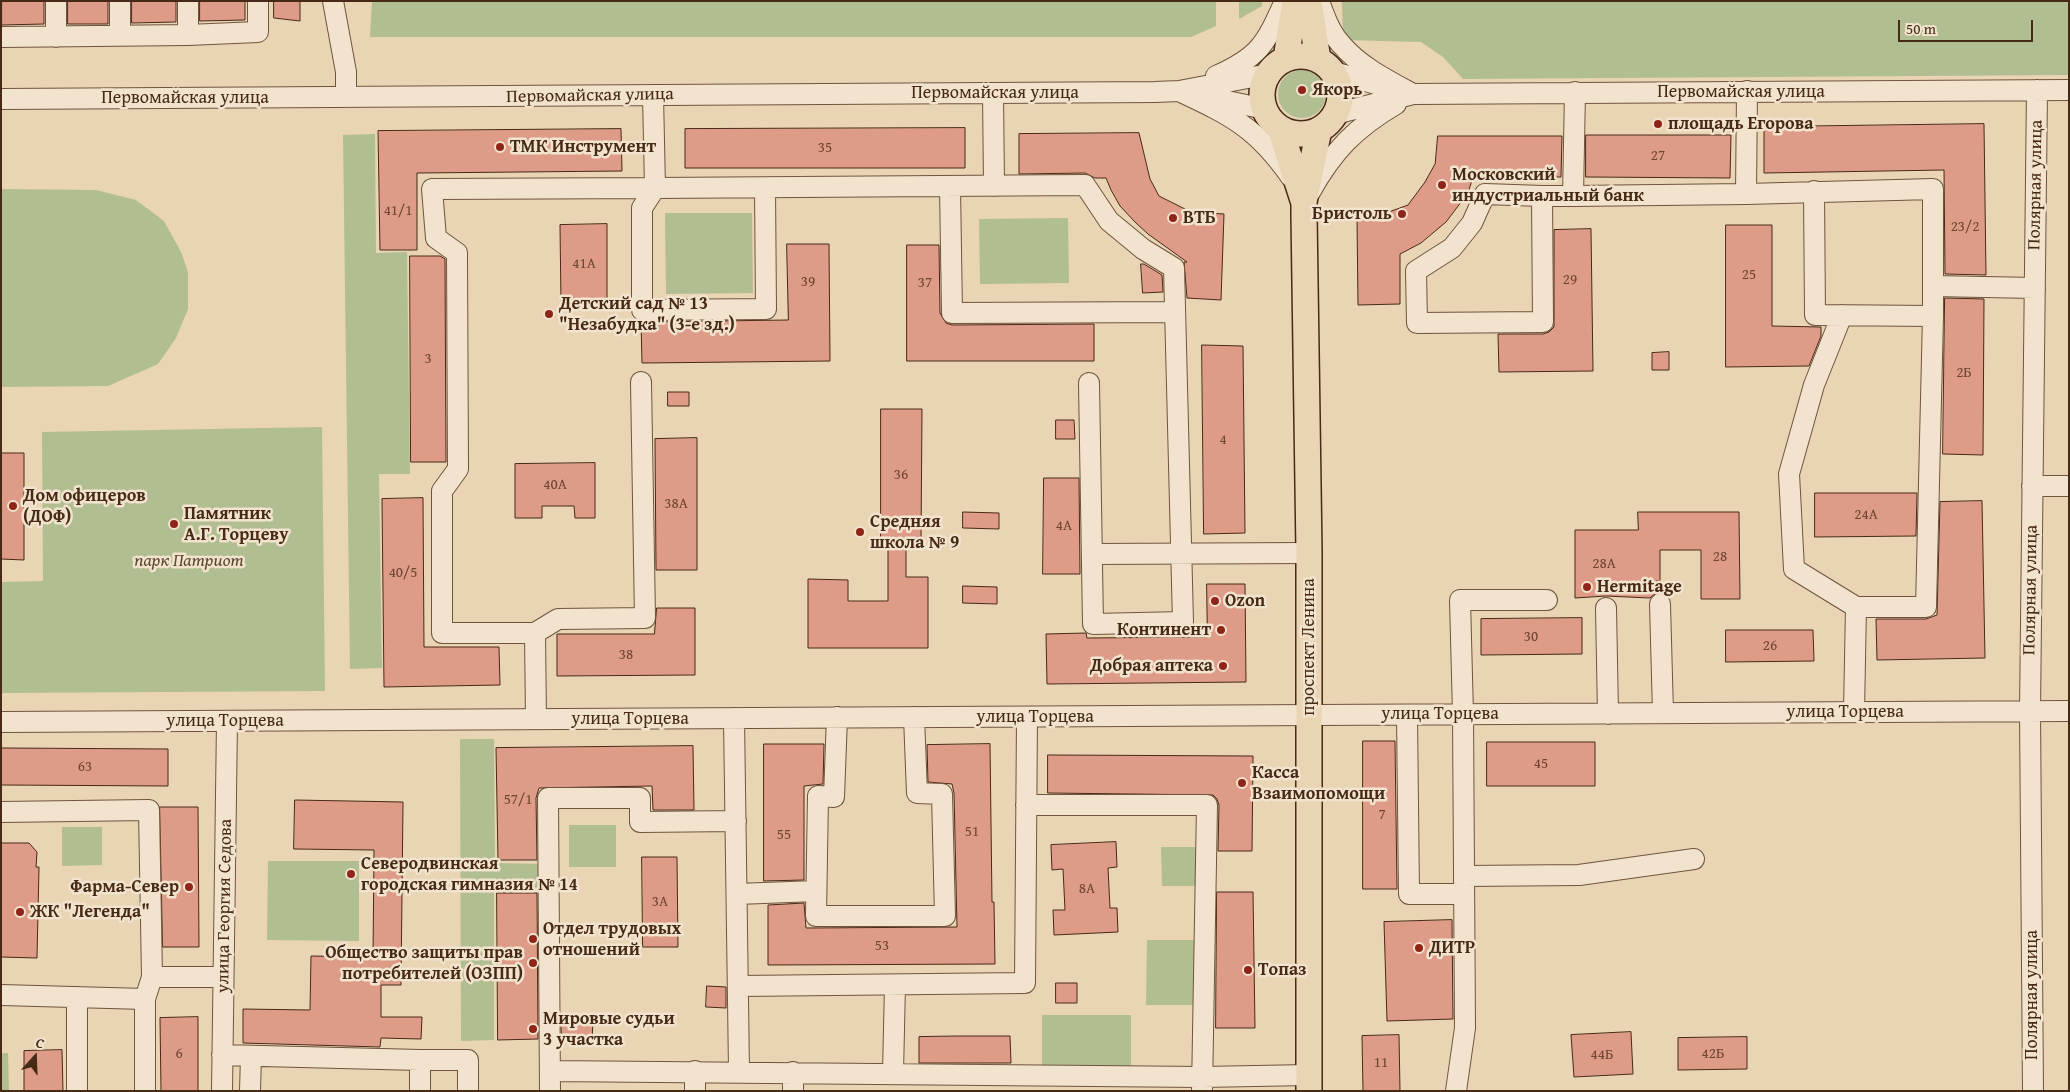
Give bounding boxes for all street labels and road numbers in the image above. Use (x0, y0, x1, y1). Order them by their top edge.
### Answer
street label: Первомайская улица (1657, 81, 1825, 103)
street label: Первомайская улица (911, 82, 1079, 104)
street label: Первомайская улица (506, 84, 674, 108)
street label: Первомайская улица (101, 87, 269, 109)
street label: Полярная улица (2024, 120, 2048, 250)
street label: Полярная улица (2019, 525, 2043, 655)
street label: проспект Ленина (1298, 578, 1320, 716)
street label: улица Торцева (1786, 701, 1904, 723)
street label: улица Торцева (1381, 703, 1499, 725)
street label: улица Торцева (976, 706, 1094, 728)
street label: улица Торцева (571, 708, 689, 730)
street label: улица Торцева (166, 710, 284, 732)
street label: улица Георгия Седова (213, 819, 237, 993)
street label: Полярная улица (2021, 930, 2043, 1060)

